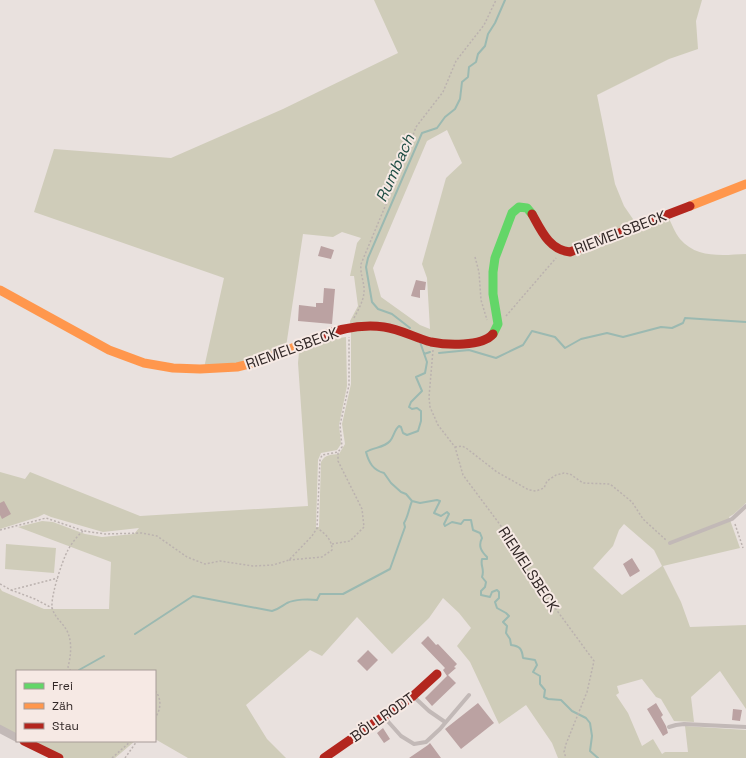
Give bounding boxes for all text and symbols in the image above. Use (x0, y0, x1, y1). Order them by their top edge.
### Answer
water label: Rumbach (371, 130, 420, 205)
street label: RIEMELSBECK (571, 206, 669, 258)
street label: RIEMELSBECK (243, 322, 341, 374)
street label: RIEMELSBECK (494, 523, 564, 615)
legend (16, 670, 156, 742)
text: Frei (52, 678, 73, 694)
street label: BÖLLRODT (346, 688, 418, 746)
text: Zäh (52, 698, 73, 714)
text: Stau (52, 718, 79, 734)

